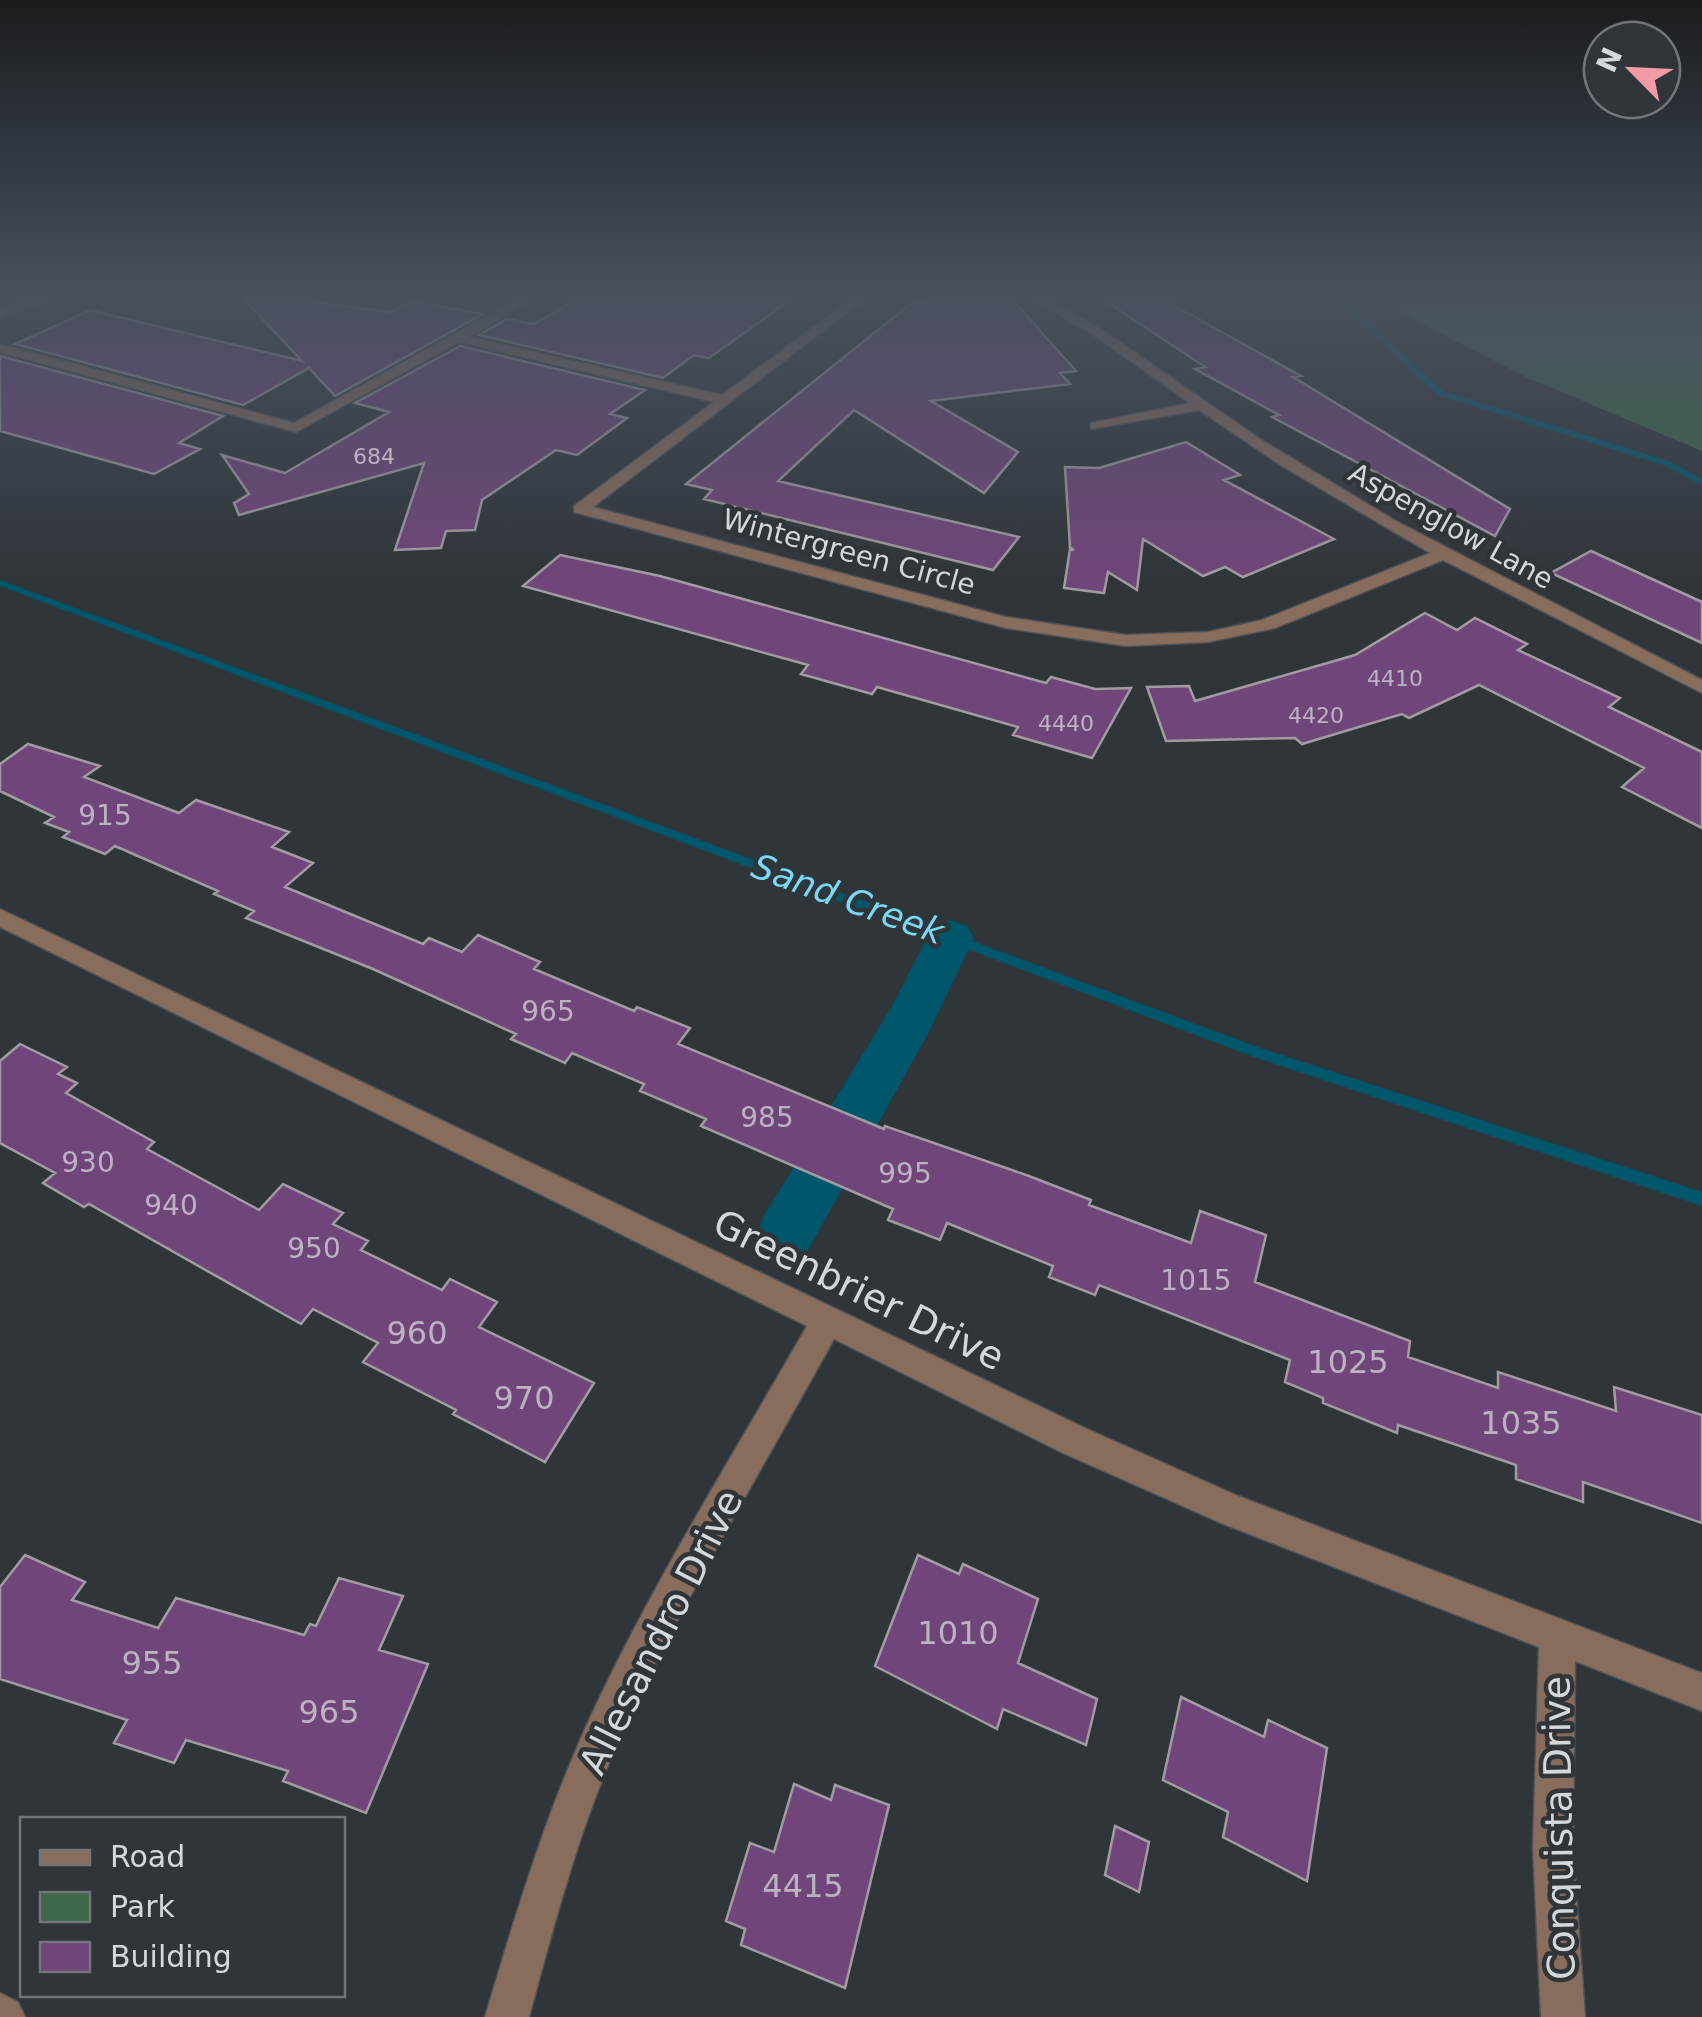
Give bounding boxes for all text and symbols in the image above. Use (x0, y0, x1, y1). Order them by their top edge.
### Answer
north arrow (1582, 20, 1682, 120)
text: N (1590, 43, 1629, 77)
house number: 684 (353, 444, 395, 469)
street label: Aspenglow Lane (1343, 456, 1559, 596)
street label: Wintergreen Circle (719, 502, 979, 602)
house number: 4410 (1367, 666, 1423, 691)
house number: 4420 (1288, 703, 1344, 728)
house number: 4440 (1038, 711, 1094, 736)
house number: 915 (78, 799, 132, 832)
water label: Sand Creek (747, 846, 951, 953)
house number: 965 (521, 995, 575, 1028)
house number: 985 (740, 1101, 794, 1134)
house number: 930 (61, 1146, 115, 1179)
house number: 995 (878, 1157, 932, 1190)
house number: 940 (144, 1189, 198, 1222)
street label: Greenbrier Drive (707, 1201, 1011, 1379)
house number: 950 (287, 1232, 341, 1265)
house number: 1015 (1160, 1264, 1232, 1297)
house number: 960 (386, 1314, 448, 1352)
house number: 1025 (1307, 1343, 1389, 1381)
house number: 970 (493, 1379, 555, 1417)
house number: 1035 (1480, 1404, 1562, 1442)
street label: Allesandro Drive (570, 1482, 752, 1782)
house number: 1010 (917, 1614, 999, 1652)
house number: 955 (121, 1644, 183, 1682)
street label: Conquista Drive (1534, 1676, 1584, 1980)
house number: 965 (298, 1693, 360, 1731)
legend (20, 1817, 345, 1997)
text: Road (110, 1839, 185, 1874)
house number: 4415 (762, 1867, 844, 1905)
text: Park (110, 1889, 175, 1924)
text: Building (110, 1939, 232, 1974)

